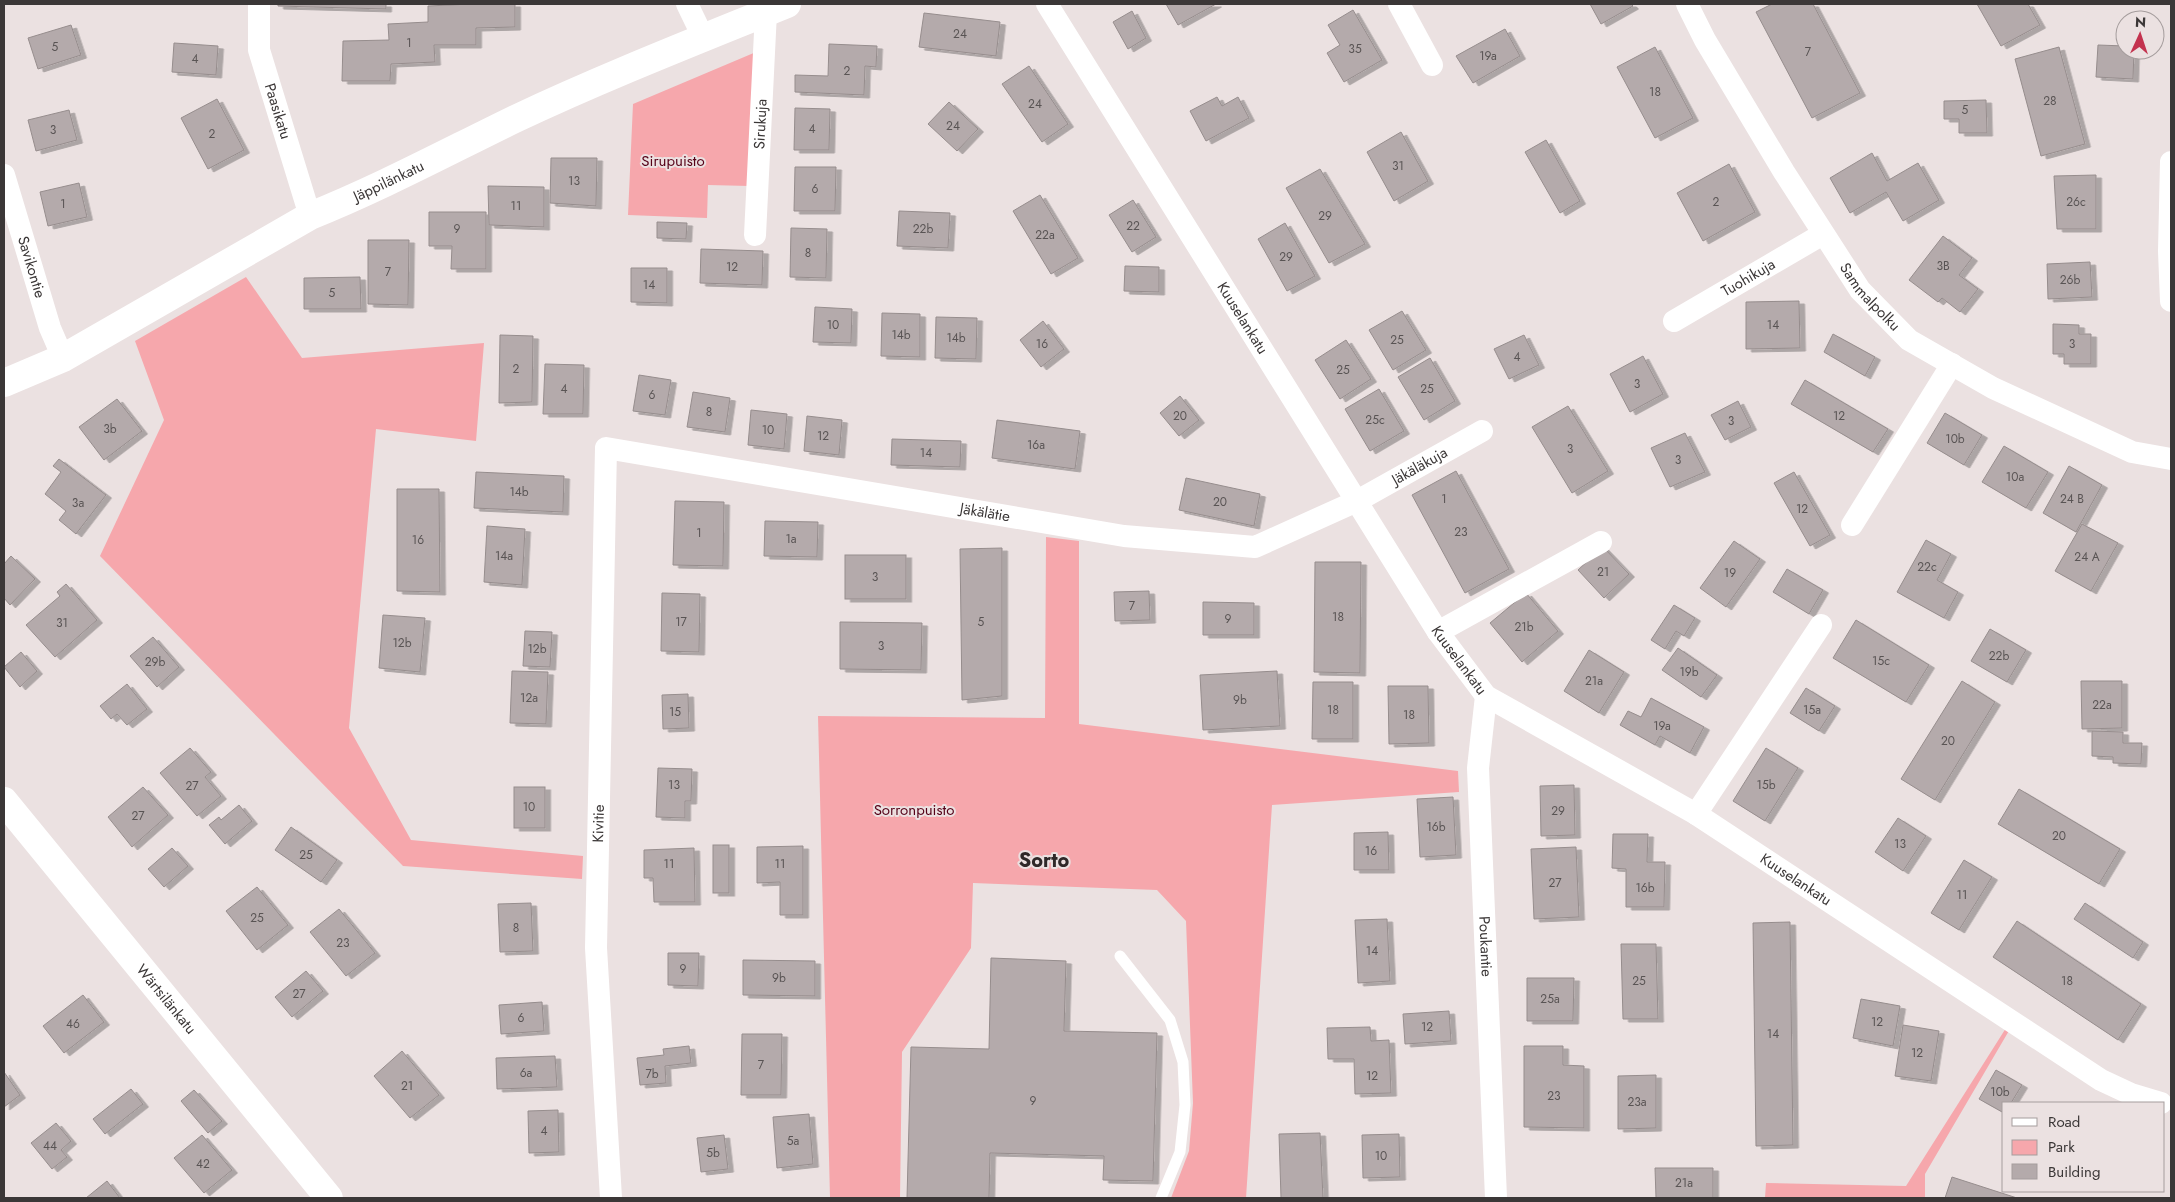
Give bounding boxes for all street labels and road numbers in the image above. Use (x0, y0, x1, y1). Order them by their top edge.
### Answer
street label: Paasikatu (259, 80, 297, 142)
street label: Sirukuja (748, 98, 773, 150)
street label: Jäppilänkatu (348, 155, 428, 208)
street label: Savikontie (12, 233, 51, 301)
street label: Tuohikuja (1717, 253, 1779, 302)
street label: Sammalpolku (1834, 258, 1905, 336)
street label: Kuuselankatu (1212, 278, 1273, 358)
street label: Jäkäläkuja (1386, 442, 1451, 491)
street label: Jäkälätie (956, 497, 1012, 528)
street label: Kuuselankatu (1426, 622, 1492, 699)
street label: Kivitie (587, 804, 610, 843)
street label: Kuuselankatu (1756, 848, 1836, 911)
street label: Poukantie (1473, 916, 1498, 978)
street label: Wärtsilänkatu (131, 959, 202, 1039)

